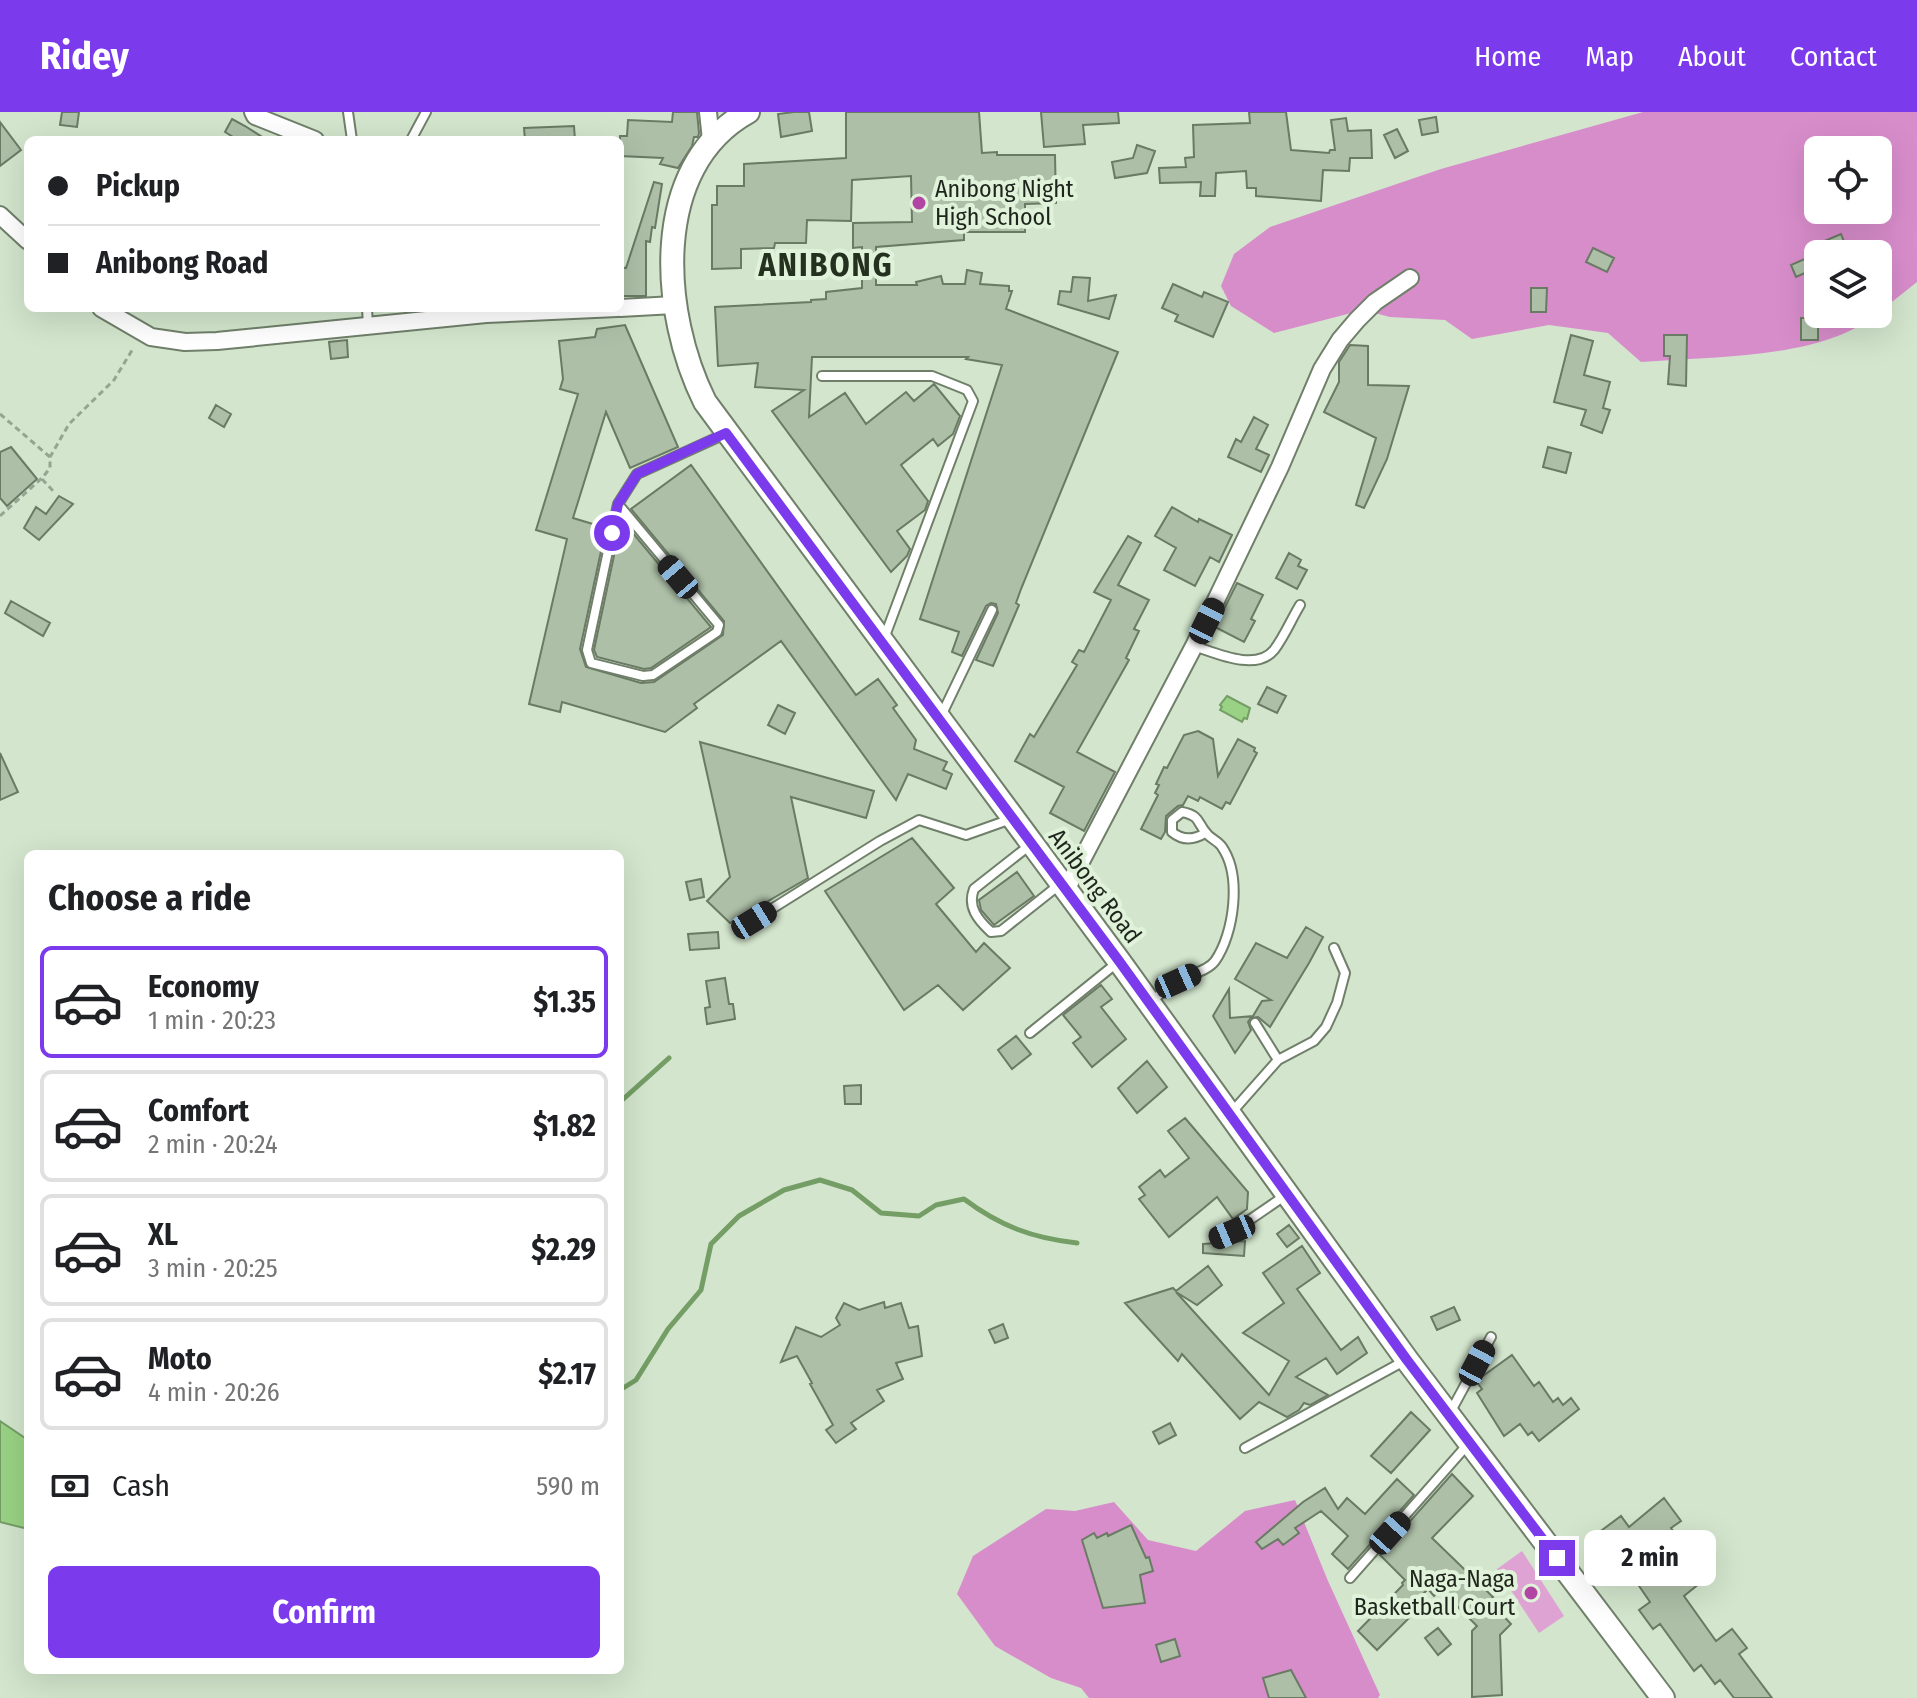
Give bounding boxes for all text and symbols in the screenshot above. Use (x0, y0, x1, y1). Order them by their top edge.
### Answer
text: Ridey (40, 33, 129, 79)
text: Home (1474, 40, 1541, 73)
text: Map (1585, 40, 1634, 73)
text: About (1678, 40, 1746, 73)
text: Contact (1790, 40, 1877, 73)
map controls (1804, 136, 1892, 328)
button: locate (1804, 136, 1892, 224)
text: Pickup (96, 168, 180, 204)
place label: Anibong Night High School (935, 175, 1074, 231)
marker: Anibong Night High School (910, 194, 928, 212)
button: layers (1804, 240, 1892, 328)
text: Anibong Road (96, 245, 268, 281)
district label: ANIBONG (757, 246, 894, 284)
route start (594, 515, 630, 551)
car (653, 551, 703, 603)
car (1186, 594, 1228, 648)
street label: Anibong Road (1043, 823, 1147, 949)
text: Choose a ride (48, 876, 251, 920)
car (727, 897, 781, 943)
car (1151, 960, 1205, 1002)
icon: car (52, 966, 124, 1038)
text: Economy (148, 969, 259, 1005)
text: $1.35 (533, 984, 596, 1020)
text: 1 min · 20:23 (148, 1005, 276, 1036)
icon: car (52, 1090, 124, 1162)
text: Comfort (148, 1093, 249, 1129)
text: $1.82 (533, 1108, 596, 1144)
text: 2 min · 20:24 (148, 1129, 278, 1160)
car (1205, 1212, 1259, 1252)
icon: car (52, 1214, 124, 1286)
text: XL (148, 1217, 178, 1253)
text: $2.29 (531, 1232, 596, 1268)
text: 3 min · 20:25 (148, 1253, 278, 1284)
car (1455, 1336, 1499, 1390)
icon: car (52, 1338, 124, 1410)
text: Moto (148, 1341, 212, 1377)
text: $2.17 (538, 1356, 596, 1392)
text: 4 min · 20:26 (148, 1377, 280, 1408)
icon: cash (48, 1464, 92, 1508)
text: Cash (112, 1468, 170, 1504)
text: 590 m (536, 1471, 600, 1502)
car (1365, 1507, 1415, 1559)
callout: 2 min (1585, 1530, 1717, 1586)
route end (1539, 1540, 1575, 1576)
text: 2 min (1621, 1542, 1679, 1573)
place label: Naga-Naga Basketball Court (1354, 1565, 1515, 1621)
button: Confirm (48, 1566, 600, 1658)
marker: Naga-Naga Basketball Court (1522, 1584, 1540, 1602)

